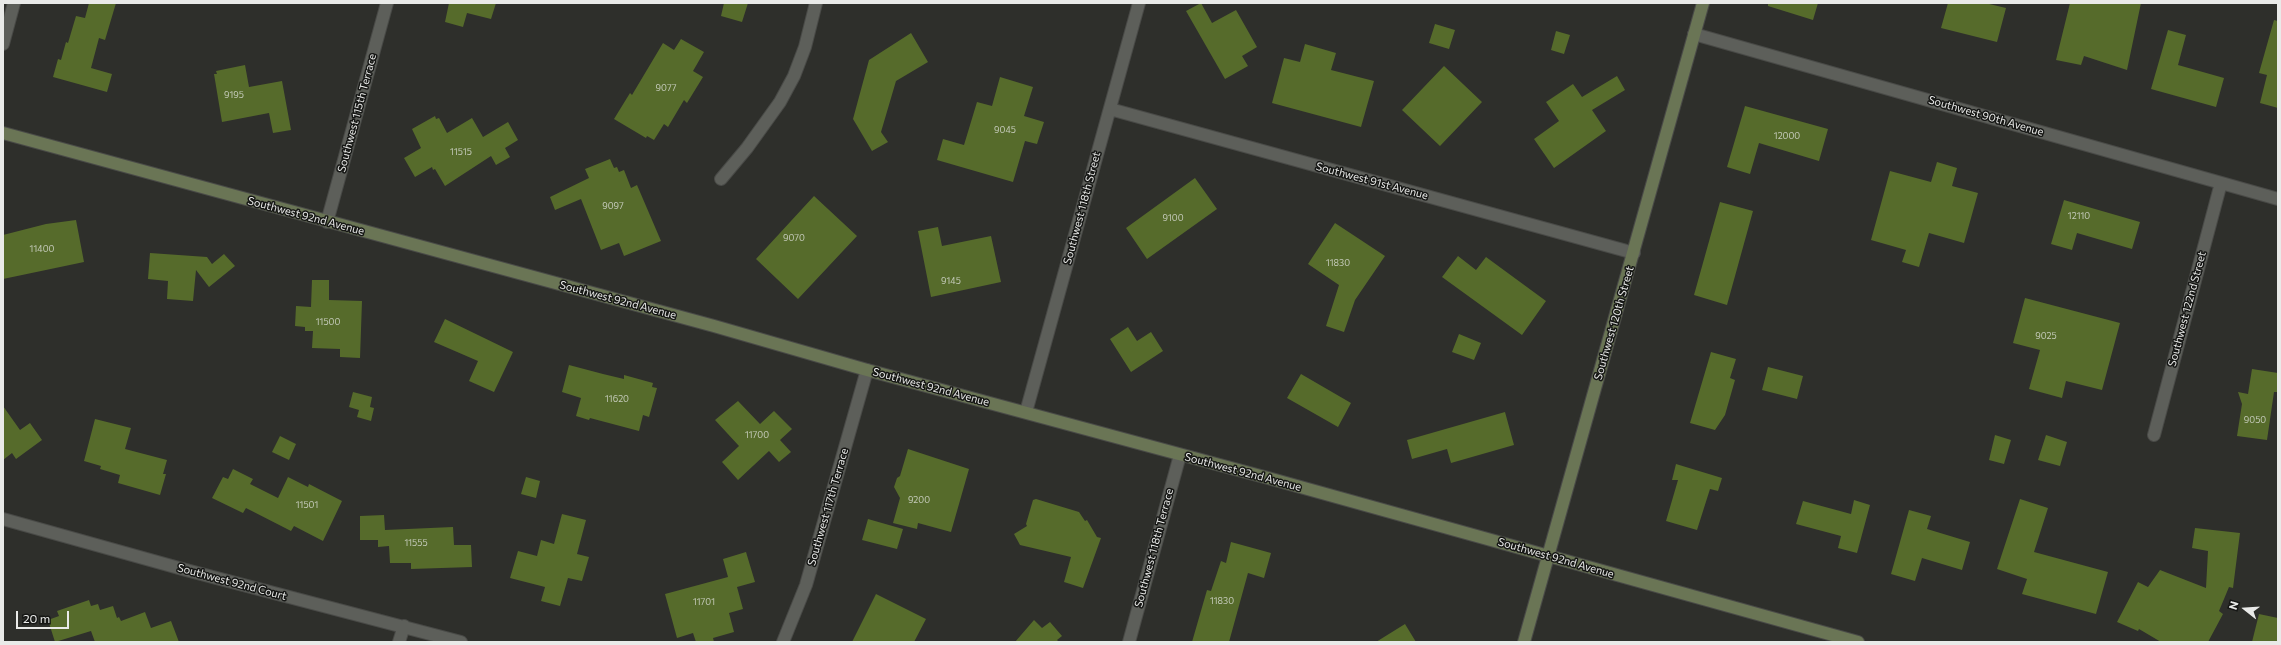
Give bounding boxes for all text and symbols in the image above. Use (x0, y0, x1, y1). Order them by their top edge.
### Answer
street label: Southwest 115th Terrace (335, 52, 379, 174)
house number: 9077 (656, 83, 676, 93)
house number: 9195 (224, 90, 244, 100)
street label: Southwest 90th Avenue (1927, 93, 2045, 139)
house number: 9045 (994, 125, 1016, 135)
house number: 12000 (1774, 131, 1800, 141)
house number: 11515 (450, 147, 472, 157)
street label: Southwest 118th Street (1061, 150, 1103, 266)
street label: Southwest 91st Avenue (1315, 160, 1429, 202)
street label: Southwest 92nd Avenue (246, 194, 366, 238)
house number: 9097 (602, 201, 624, 211)
house number: 12110 (2068, 211, 2090, 221)
house number: 9100 (1162, 213, 1184, 223)
house number: 9070 (783, 233, 805, 243)
house number: 11400 (30, 244, 54, 254)
street label: Southwest 122nd Street (2165, 250, 2209, 368)
house number: 11830 (1326, 258, 1350, 268)
street label: Southwest 120th Street (1591, 265, 1637, 381)
house number: 9145 (941, 276, 961, 286)
street label: Southwest 92nd Avenue (558, 278, 678, 322)
house number: 11500 (316, 317, 340, 327)
house number: 9025 (2035, 331, 2057, 341)
street label: Southwest 92nd Avenue (871, 365, 991, 409)
house number: 11620 (605, 394, 629, 404)
house number: 9050 (2244, 415, 2266, 425)
house number: 11700 (745, 430, 769, 440)
street label: Southwest 117th Terrace (805, 447, 851, 567)
street label: Southwest 92nd Avenue (1183, 450, 1303, 494)
street label: Southwest 118th Terrace (1132, 487, 1176, 609)
house number: 9200 (908, 495, 930, 505)
house number: 11501 (296, 500, 318, 510)
street label: Southwest 92nd Avenue (1496, 535, 1616, 581)
house number: 11555 (404, 538, 428, 548)
street label: Southwest 92nd Court (176, 561, 288, 603)
north arrow (2225, 589, 2265, 629)
house number: 11830 (1210, 596, 1234, 606)
house number: 11701 (693, 597, 715, 607)
text: N (2226, 600, 2240, 611)
scale bar (18, 603, 71, 629)
text: 20 m (23, 611, 50, 625)

